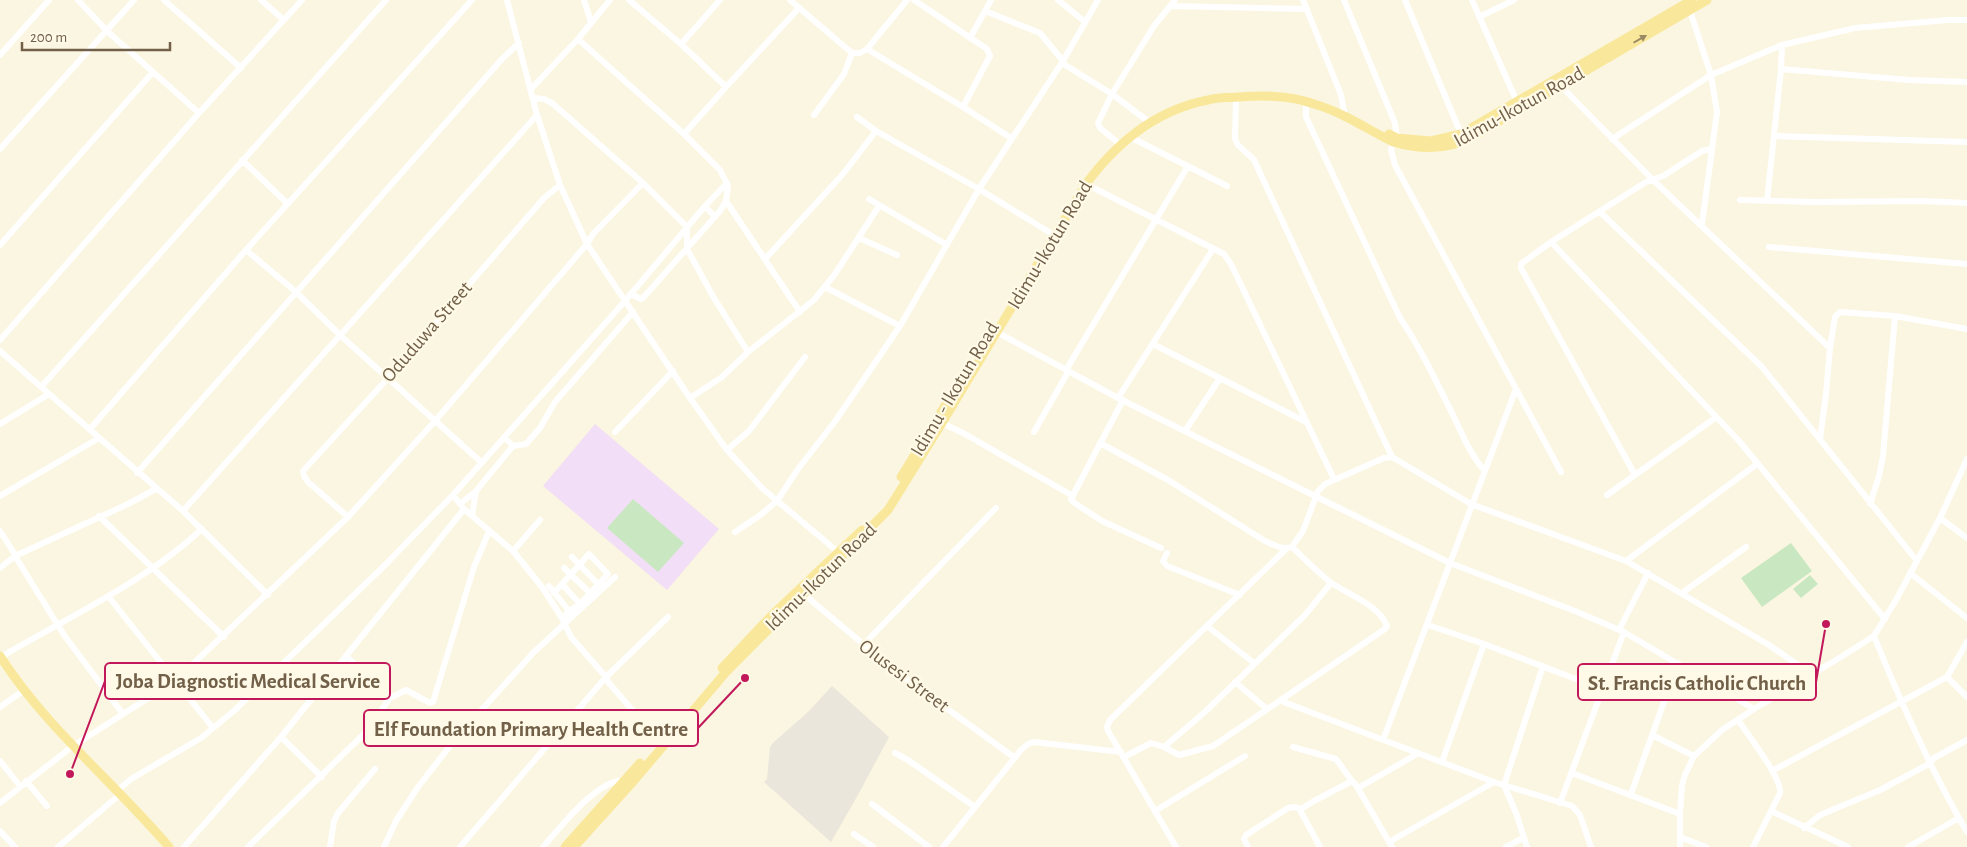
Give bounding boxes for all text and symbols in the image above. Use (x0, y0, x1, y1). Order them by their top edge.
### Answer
scale bar (22, 20, 170, 52)
text: 200 m (30, 30, 67, 45)
one-way arrow (1634, 35, 1647, 44)
street label: Idimu-Ikotun Road (1450, 63, 1588, 151)
street label: Idimu-Ikotun Road (1004, 177, 1096, 313)
street label: Oduduwa Street (378, 277, 476, 386)
street label: Idimu - Ikotun Road (907, 318, 1003, 460)
street label: Idimu-Ikotun Road (762, 519, 880, 635)
street label: Olusesi Street (855, 636, 953, 717)
callout: Joba Diagnostic Medical Service (105, 663, 390, 699)
callout: St. Francis Catholic Church (1578, 664, 1816, 700)
text: Joba Diagnostic Medical Service (116, 671, 380, 692)
text: St. Francis Catholic Church (1588, 673, 1806, 694)
callout: Elf Foundation Primary Health Centre (364, 710, 698, 746)
text: Elf Foundation Primary Health Centre (374, 719, 688, 740)

